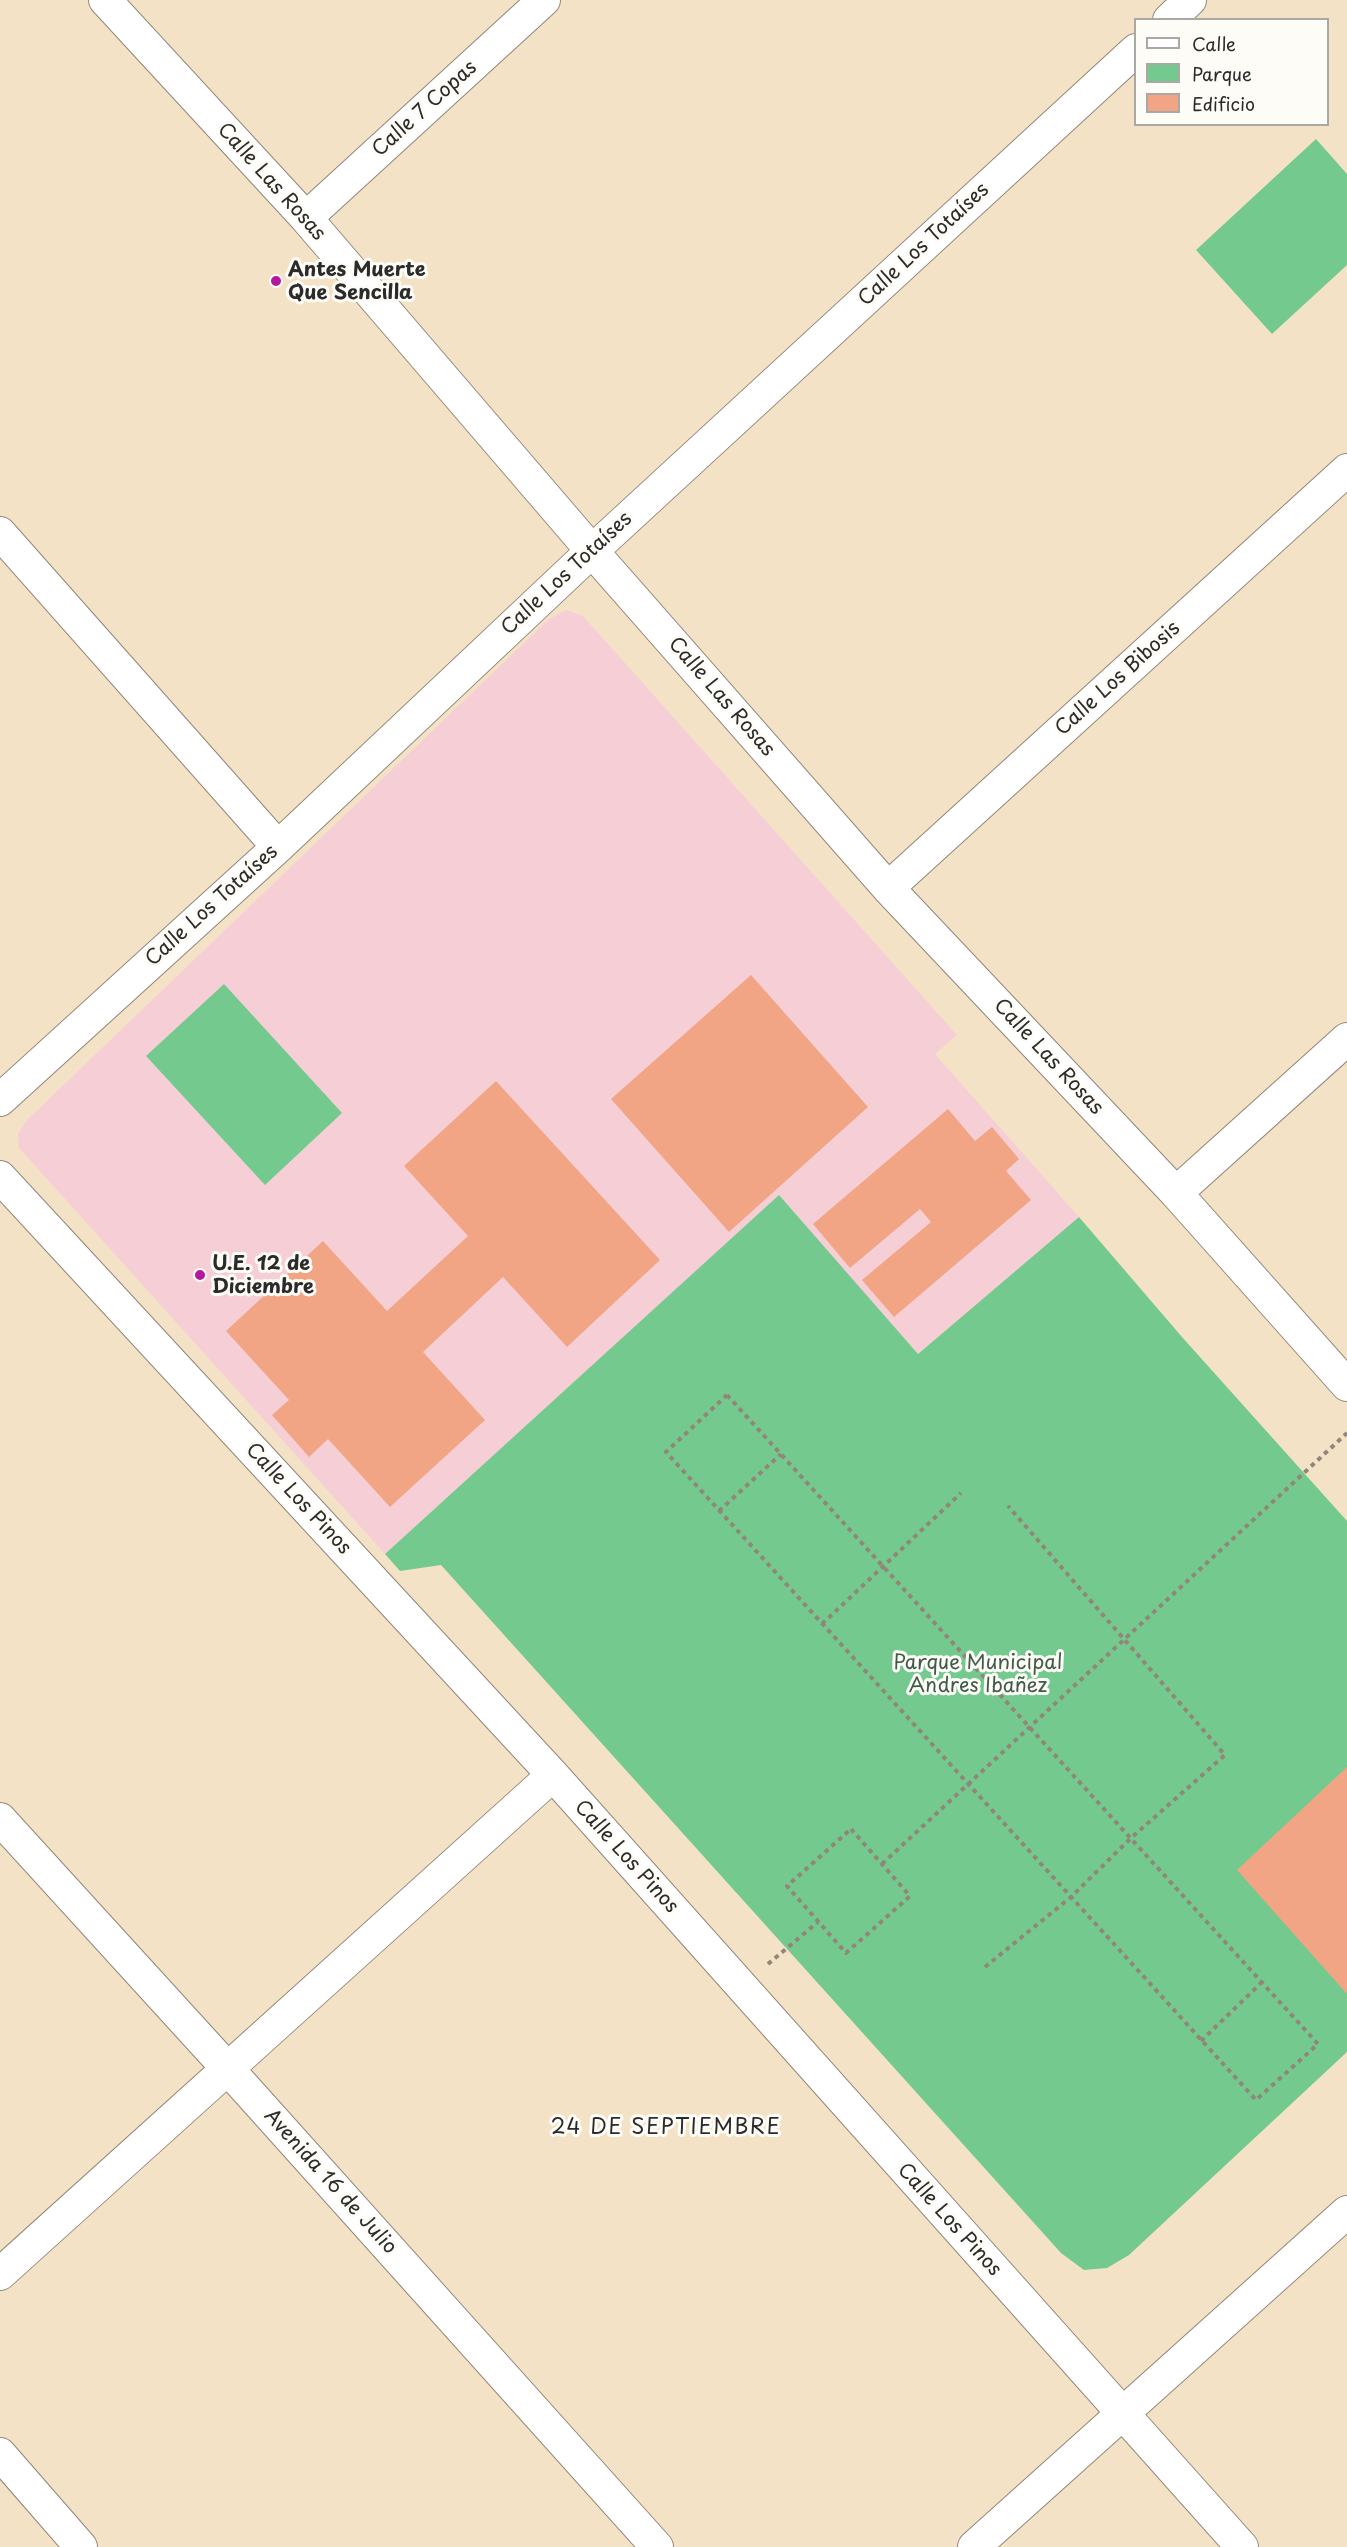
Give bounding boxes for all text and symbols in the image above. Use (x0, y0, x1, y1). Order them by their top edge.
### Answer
legend (1134, 18, 1329, 126)
text: Calle (1192, 30, 1236, 57)
street label: Calle 7 Copas (368, 56, 482, 162)
text: Parque (1192, 60, 1252, 87)
text: Edificio (1192, 90, 1255, 117)
street label: Calle Las Rosas (212, 118, 330, 246)
street label: Calle Los Totaíses (854, 178, 994, 312)
place label: Antes Muerte Que Sencilla (288, 258, 426, 305)
marker: Antes Muerte Que Sencilla (269, 274, 283, 288)
street label: Calle Los Totaíses (497, 507, 637, 641)
street label: Calle Los Bibosis (1051, 617, 1185, 741)
street label: Calle Las Rosas (663, 633, 779, 761)
street label: Calle Los Totaíses (141, 840, 283, 972)
street label: Calle Las Rosas (988, 994, 1108, 1120)
place label: U.E. 12 de Diciembre (212, 1252, 314, 1299)
marker: U.E. 12 de Diciembre (193, 1268, 207, 1282)
street label: Calle Los Pinos (240, 1438, 356, 1560)
park label: Parque Municipal Andres Ibañez (894, 1651, 1062, 1698)
street label: Calle Los Pinos (569, 1796, 683, 1918)
street label: Avenida 16 de Julio (259, 2105, 401, 2259)
district label: 24 DE SEPTIEMBRE (551, 2115, 781, 2141)
street label: Calle Los Pinos (892, 2159, 1006, 2281)

